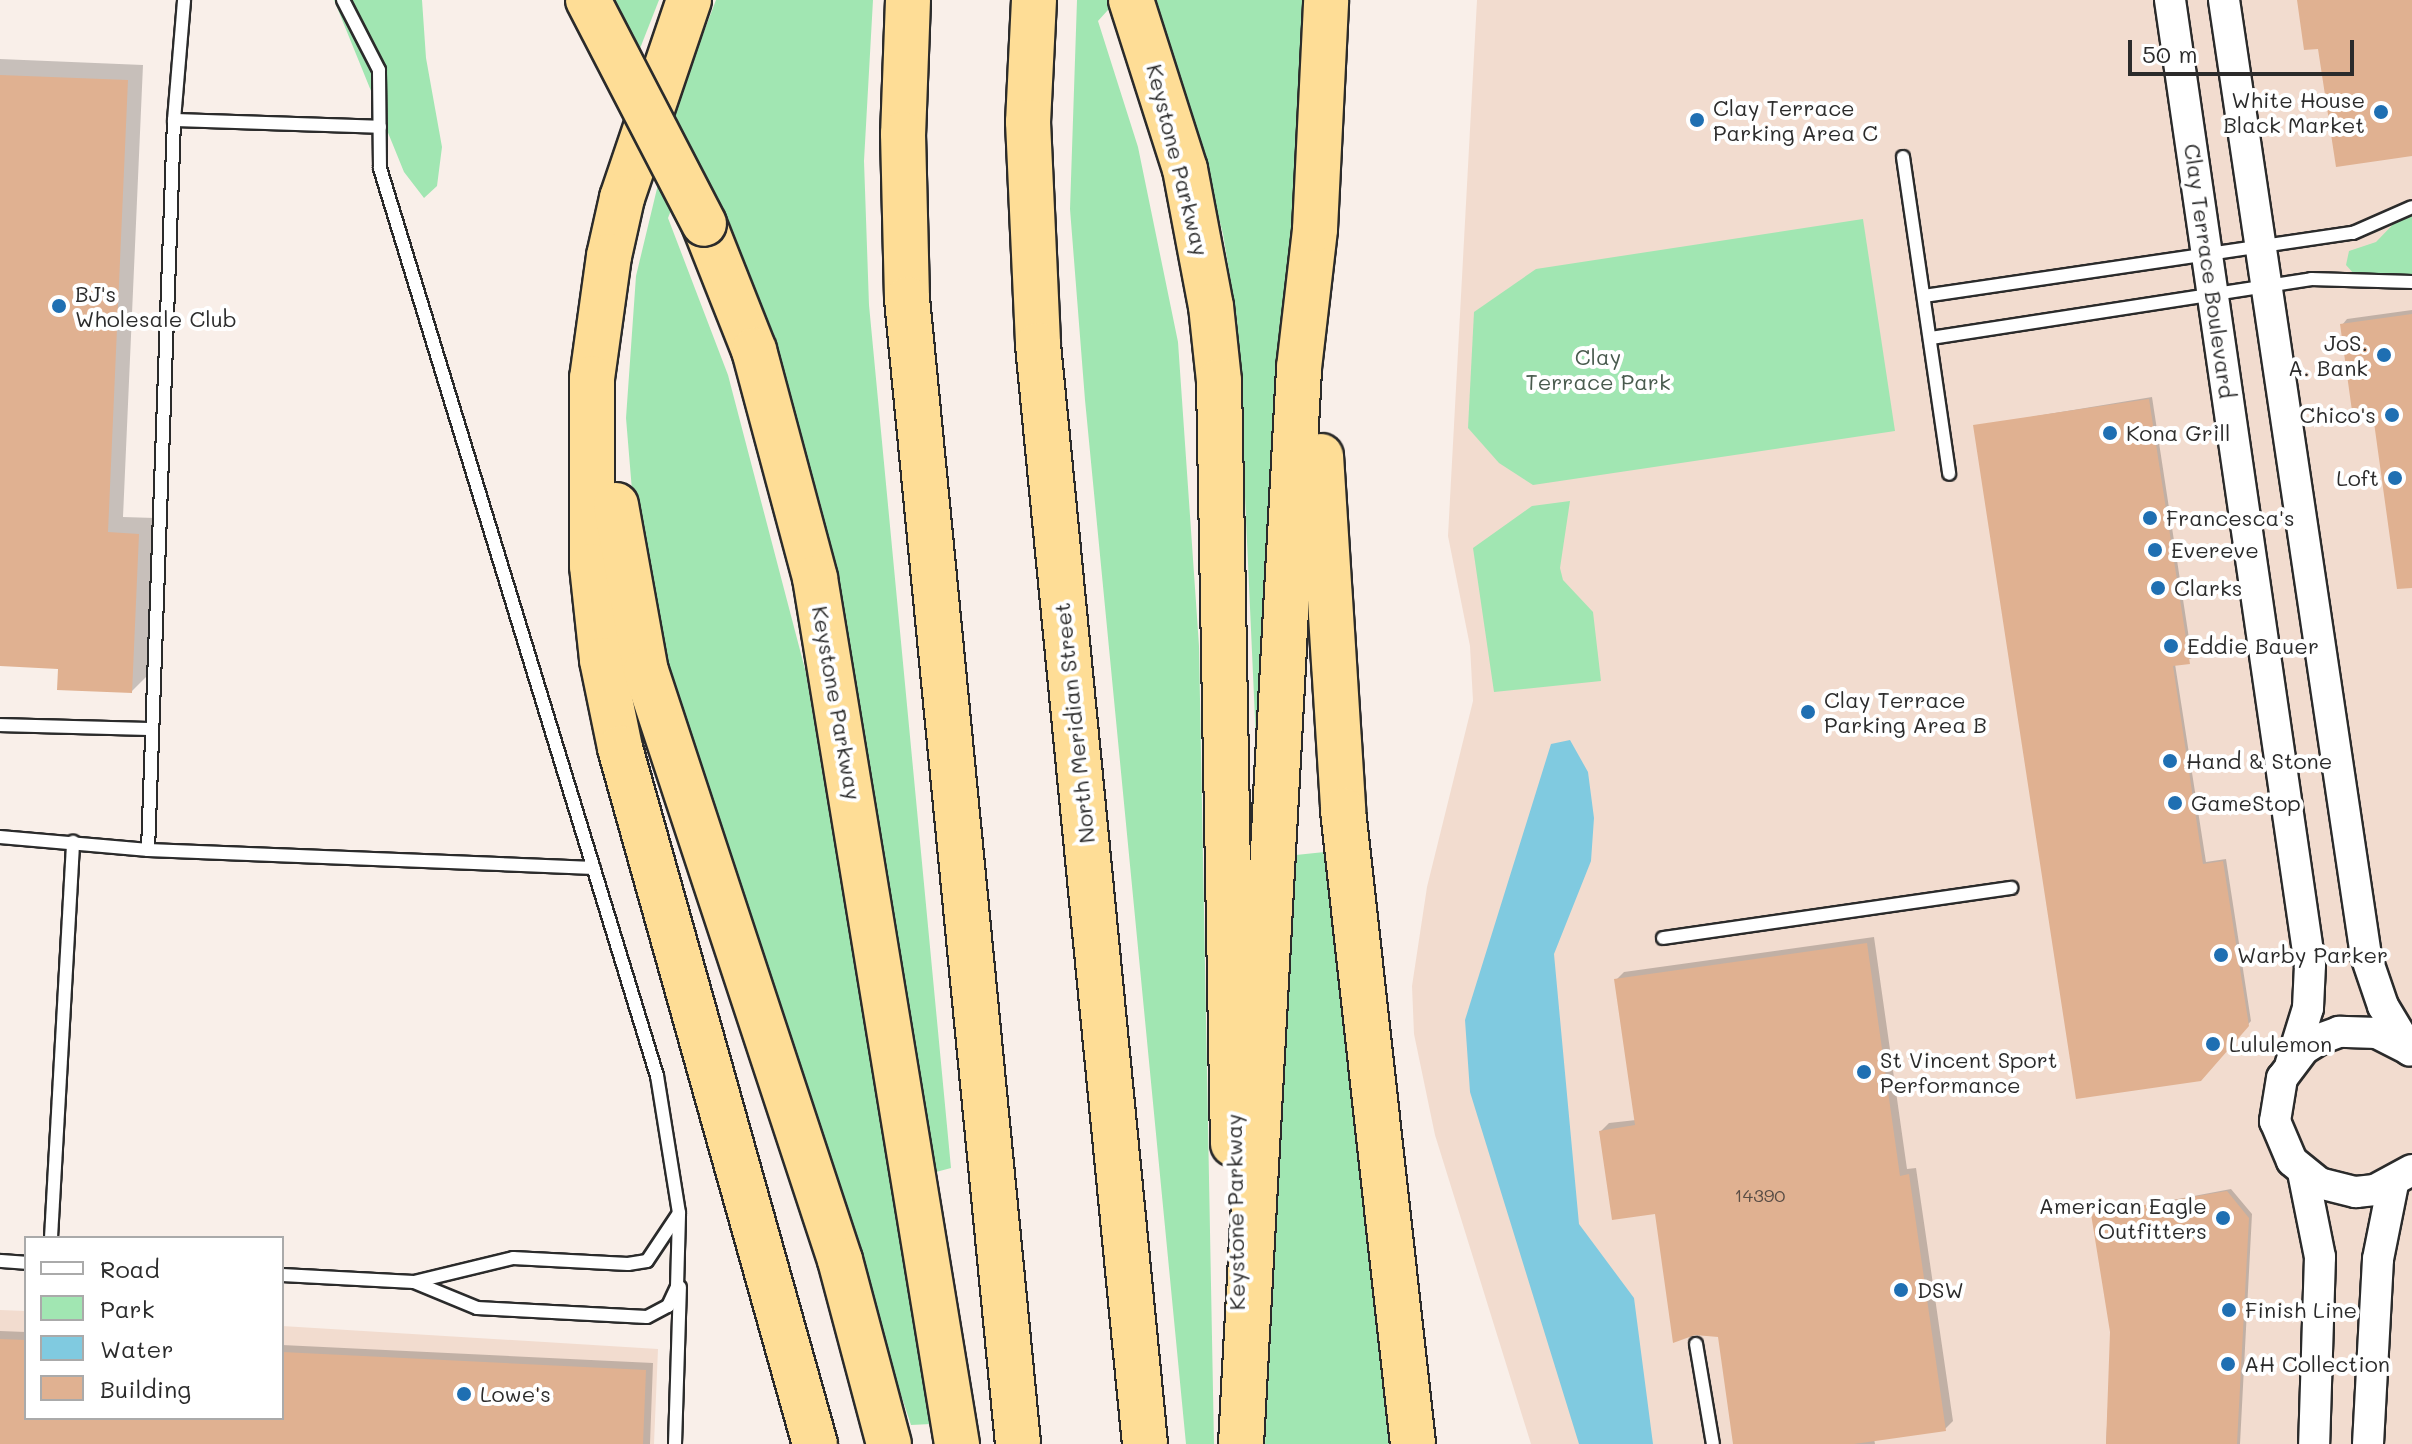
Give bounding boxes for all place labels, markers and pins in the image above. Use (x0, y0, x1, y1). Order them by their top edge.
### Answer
place label: White House Black Market (2223, 86, 2365, 138)
place label: Clay Terrace Parking Area C (1713, 94, 1878, 146)
marker: White House Black Market (2372, 103, 2390, 121)
marker: Clay Terrace Parking Area C (1688, 111, 1706, 129)
place label: BJ's Wholesale Club (75, 280, 237, 332)
marker: BJ's Wholesale Club (50, 297, 68, 315)
place label: JoS. A. Bank (2288, 329, 2368, 380)
marker: JoS. A. Bank (2375, 346, 2393, 364)
place label: Chico's (2300, 402, 2376, 428)
marker: Chico's (2383, 406, 2401, 424)
place label: Kona Grill (2126, 420, 2230, 446)
marker: Kona Grill (2101, 424, 2119, 442)
place label: Loft (2336, 465, 2379, 491)
marker: Loft (2386, 469, 2404, 487)
place label: Francesca's (2166, 505, 2295, 531)
marker: Francesca's (2141, 509, 2159, 527)
place label: Evereve (2171, 537, 2259, 563)
marker: Evereve (2146, 541, 2164, 559)
place label: Clarks (2174, 575, 2242, 601)
marker: Clarks (2149, 579, 2167, 597)
place label: Eddie Bauer (2187, 633, 2319, 659)
marker: Eddie Bauer (2162, 637, 2180, 655)
place label: Clay Terrace Parking Area B (1824, 686, 1987, 738)
marker: Clay Terrace Parking Area B (1799, 703, 1817, 721)
place label: Hand & Stone (2186, 748, 2332, 774)
marker: Hand & Stone (2161, 752, 2179, 770)
place label: GameStop (2191, 790, 2301, 816)
marker: GameStop (2166, 794, 2184, 812)
place label: Warby Parker (2237, 942, 2388, 968)
marker: Warby Parker (2212, 946, 2230, 964)
place label: Lululemon (2229, 1031, 2332, 1057)
marker: Lululemon (2204, 1035, 2222, 1053)
place label: St Vincent Sport Performance (1880, 1046, 2057, 1098)
marker: St Vincent Sport Performance (1855, 1063, 1873, 1081)
place label: American Eagle Outfitters (2039, 1192, 2207, 1244)
marker: American Eagle Outfitters (2214, 1209, 2232, 1227)
place label: DSW (1917, 1277, 1964, 1303)
marker: DSW (1892, 1281, 1910, 1299)
place label: Finish Line (2245, 1297, 2357, 1323)
marker: Finish Line (2220, 1301, 2238, 1319)
place label: AH Collection (2244, 1351, 2390, 1377)
marker: AH Collection (2219, 1355, 2237, 1373)
place label: Lowe's (480, 1381, 551, 1407)
marker: Lowe's (455, 1385, 473, 1403)

